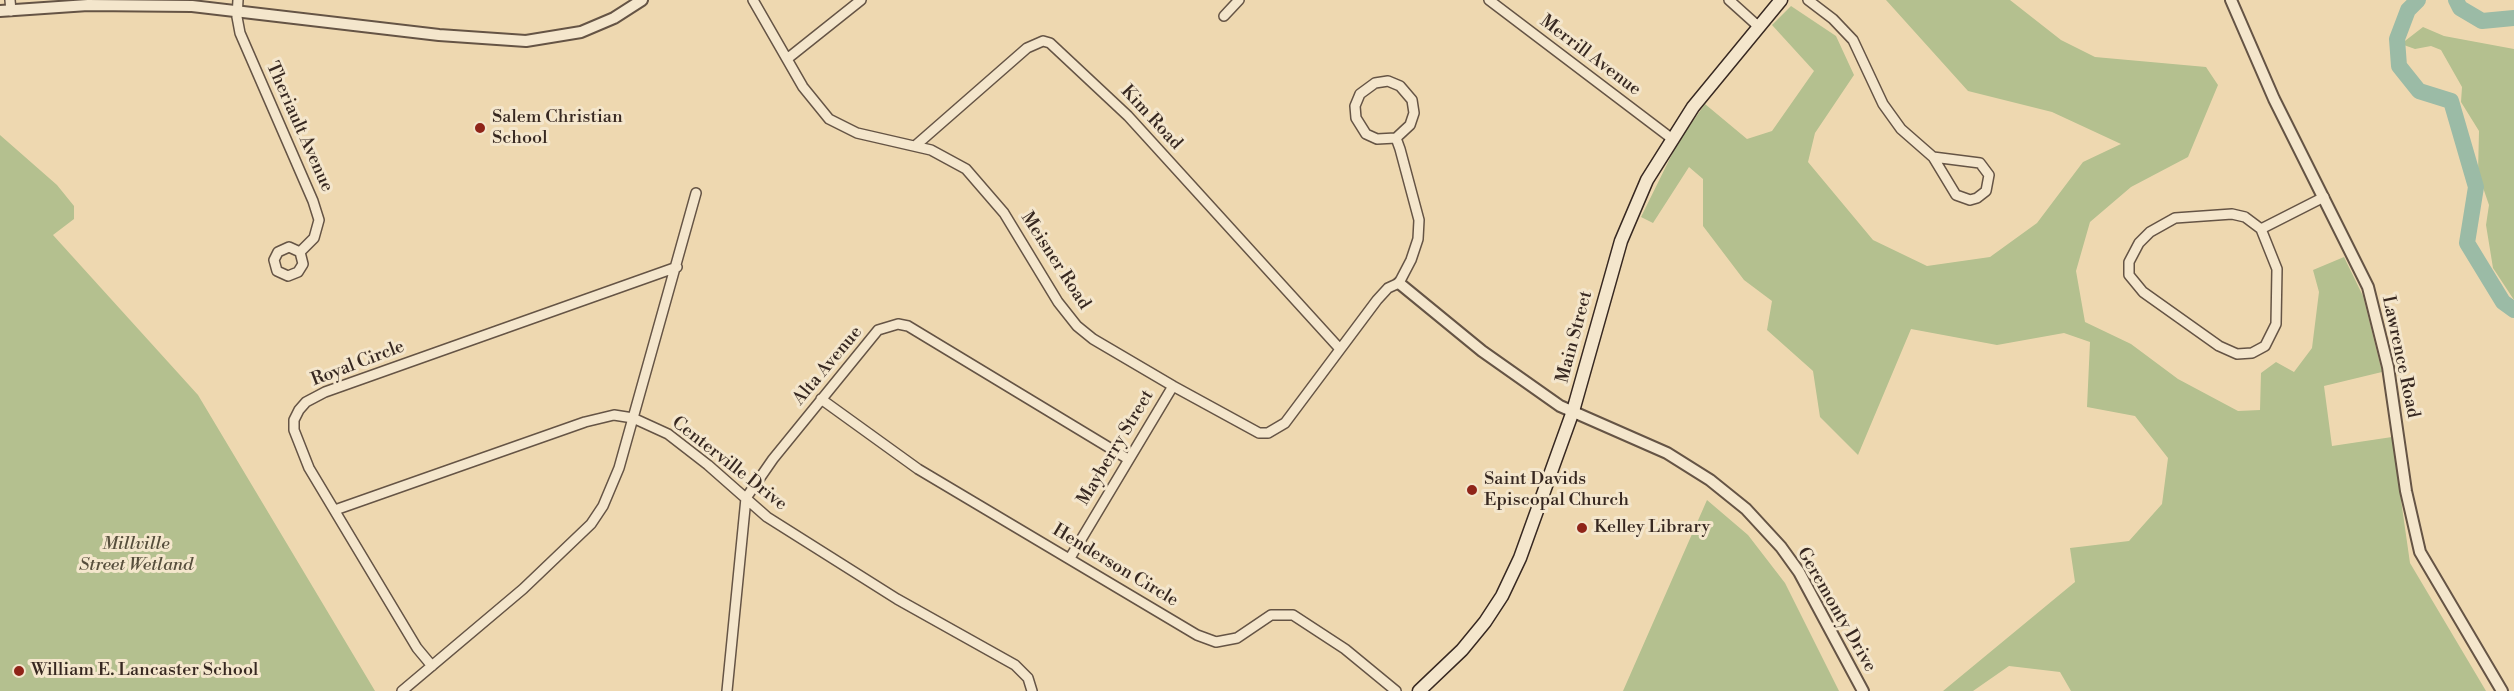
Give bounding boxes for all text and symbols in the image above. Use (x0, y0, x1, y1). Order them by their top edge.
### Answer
street label: Merrill Avenue (1535, 11, 1645, 101)
street label: Theriault Avenue (261, 59, 337, 195)
street label: Kim Road (1116, 81, 1186, 155)
place label: Salem Christian School (492, 107, 623, 150)
marker: Salem Christian School (473, 121, 487, 135)
street label: Meisner Road (1015, 208, 1095, 314)
street label: Main Street (1552, 289, 1598, 385)
street label: Lawrence Road (2377, 294, 2423, 420)
street label: Alta Avenue (789, 322, 867, 410)
street label: Royal Circle (308, 336, 408, 392)
street label: Mayberry Street (1073, 386, 1159, 510)
street label: Centerville Drive (667, 412, 791, 516)
place label: Saint Davids Episcopal Church (1484, 469, 1629, 512)
marker: Saint Davids Episcopal Church (1465, 483, 1479, 497)
place label: Kelley Library (1594, 517, 1710, 539)
street label: Henderson Circle (1048, 520, 1182, 612)
marker: Kelley Library (1575, 521, 1589, 535)
park label: Millville Street Wetland (79, 534, 193, 576)
street label: Geremonty Drive (1792, 544, 1880, 676)
place label: William E. Lancaster School (31, 660, 258, 682)
marker: William E. Lancaster School (12, 664, 26, 678)

